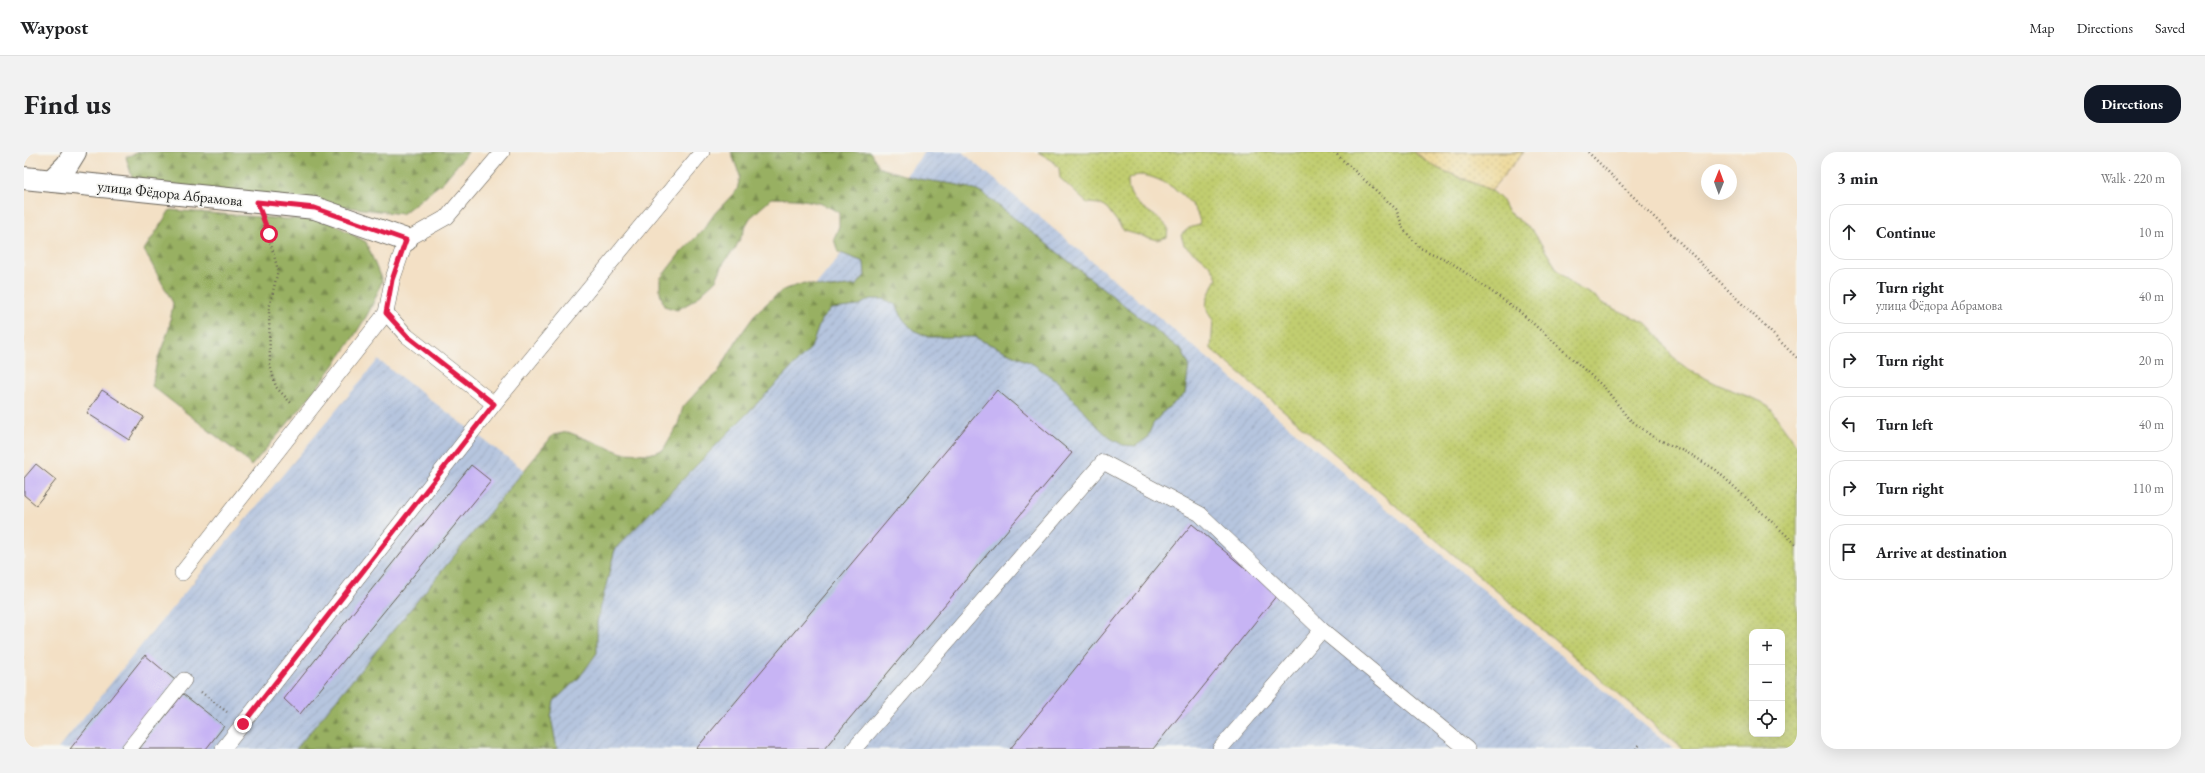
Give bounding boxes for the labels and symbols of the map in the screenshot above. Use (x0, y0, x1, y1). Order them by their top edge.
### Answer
north arrow (1701, 164, 1737, 200)
street label: улица Фёдора Абрамова (97, 176, 243, 210)
route start (260, 225, 278, 243)
route end (234, 715, 252, 733)

